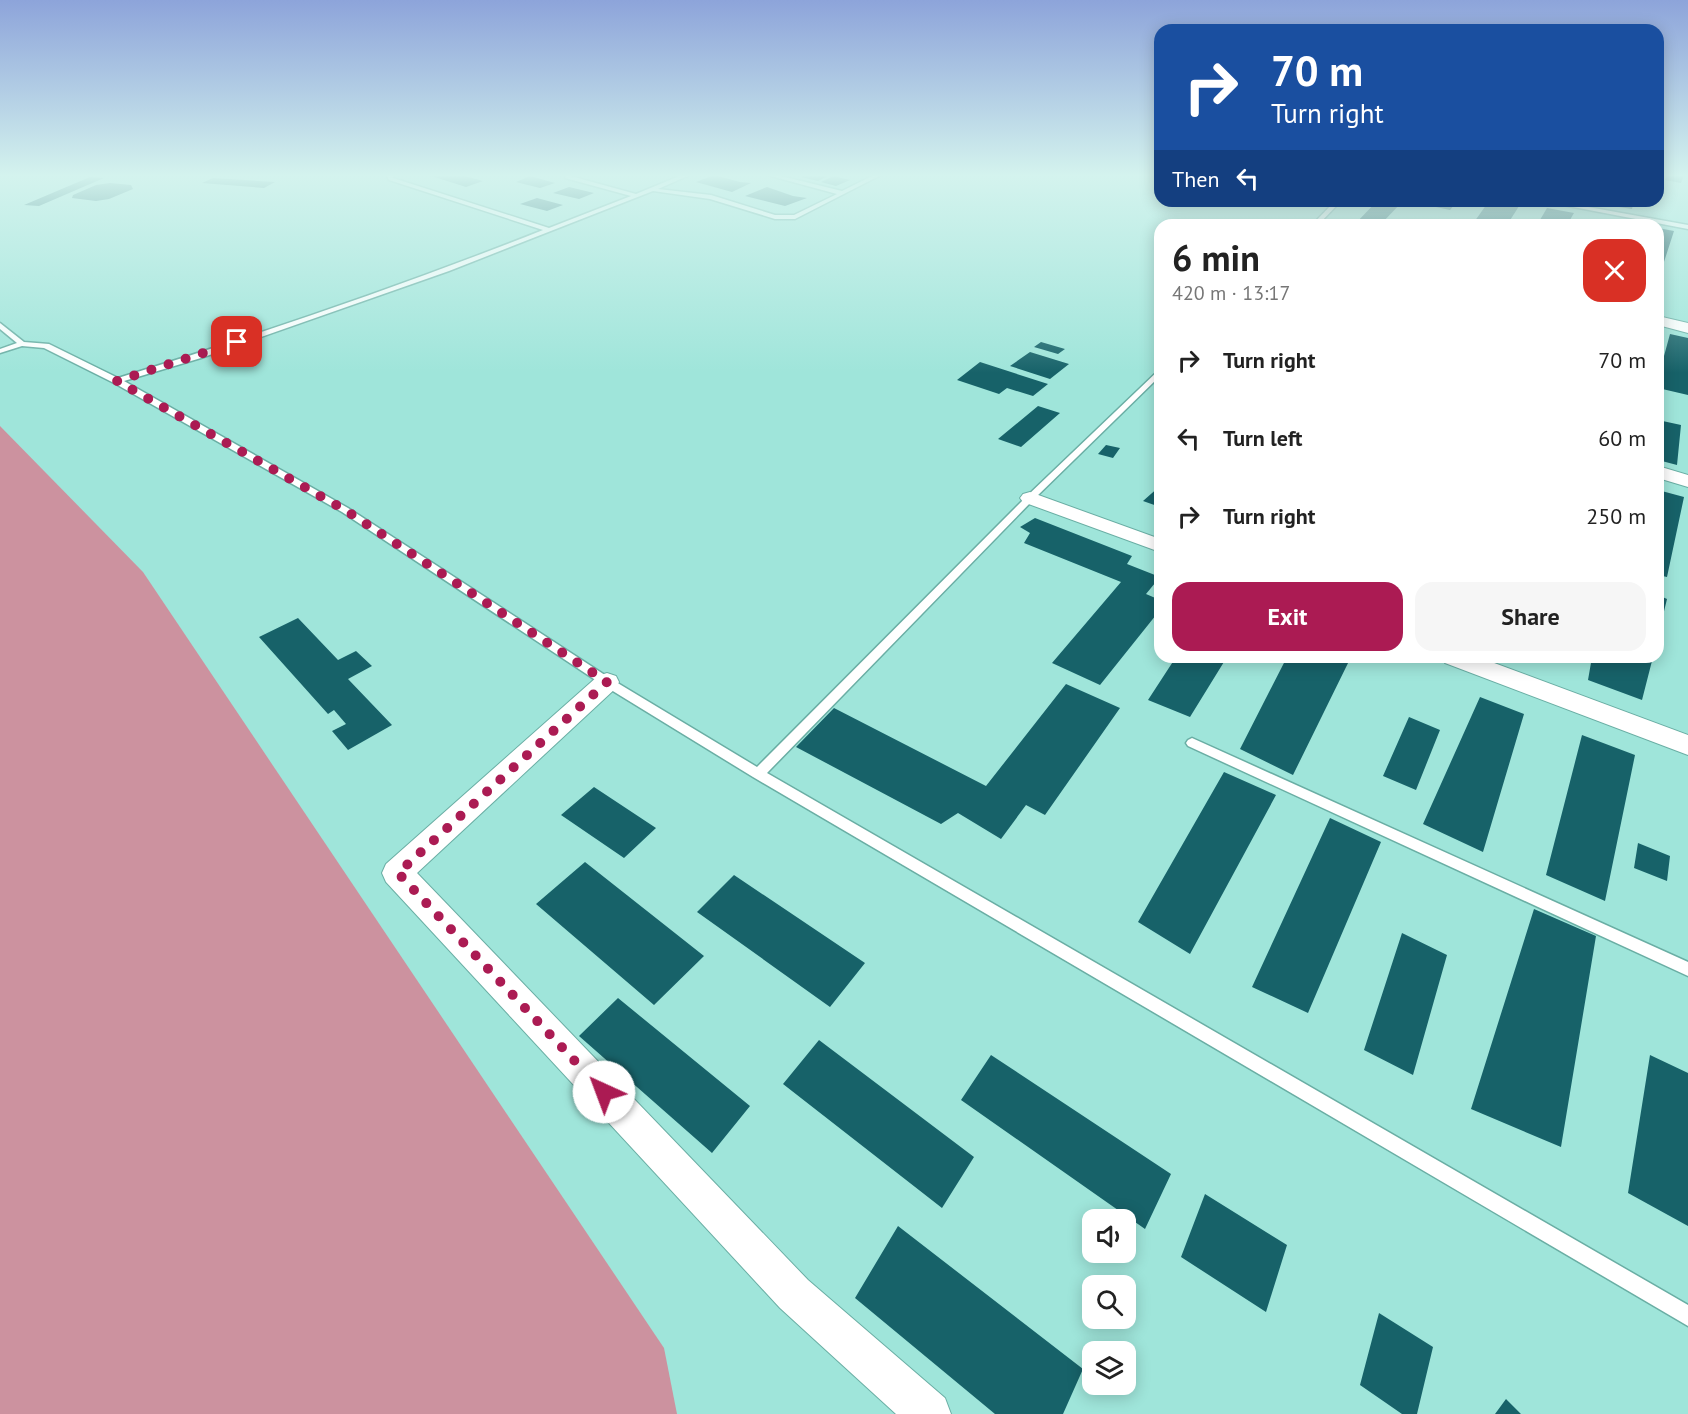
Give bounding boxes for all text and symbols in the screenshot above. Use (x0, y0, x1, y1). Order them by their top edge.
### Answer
text: 70 m (1271, 43, 1363, 98)
icon: right (1172, 48, 1250, 126)
text: Turn right (1271, 96, 1384, 130)
icon: left (1231, 162, 1264, 195)
text: Then (1172, 165, 1219, 193)
text: 6 min (1172, 234, 1260, 281)
button: close (1583, 239, 1646, 302)
text: 420 m · 13:17 (1172, 280, 1290, 306)
pin (211, 316, 262, 367)
icon: arrive (220, 325, 253, 358)
icon: right (1172, 344, 1205, 377)
text: Turn right (1223, 346, 1315, 374)
text: 70 m (1598, 346, 1646, 374)
icon: left (1172, 422, 1205, 455)
text: Turn left (1223, 424, 1303, 452)
text: 60 m (1598, 424, 1646, 452)
icon: right (1172, 500, 1205, 533)
text: Turn right (1223, 502, 1315, 530)
text: 250 m (1586, 502, 1646, 530)
button: Exit (1172, 582, 1403, 651)
button: Share (1415, 582, 1646, 651)
position arrow (572, 1060, 636, 1124)
map controls (1082, 1209, 1136, 1395)
button: sound (1082, 1209, 1136, 1263)
button: search (1082, 1275, 1136, 1329)
button: layers (1082, 1341, 1136, 1395)

